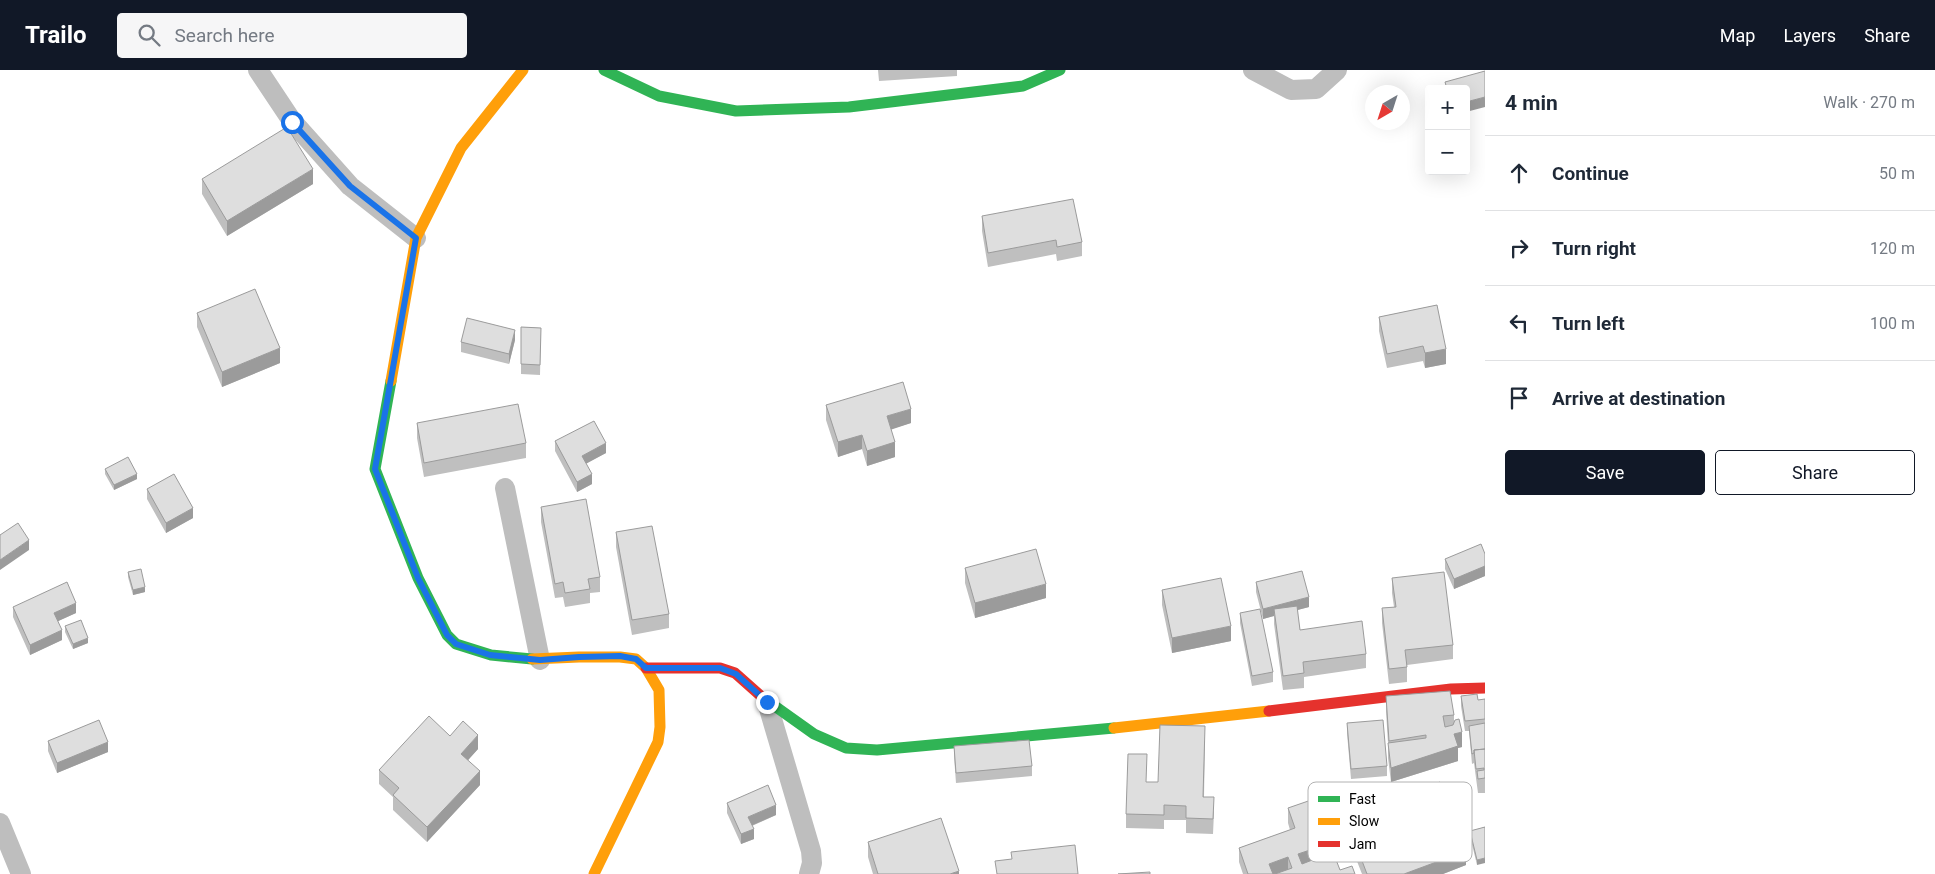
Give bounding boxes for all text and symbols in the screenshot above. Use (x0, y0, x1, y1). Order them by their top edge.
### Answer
search box (117, 13, 467, 58)
text: Trailo (25, 21, 87, 49)
icon: search (135, 21, 163, 49)
text: Search here (175, 24, 275, 47)
text: Map (1720, 25, 1755, 46)
text: Layers (1783, 25, 1836, 46)
text: Share (1864, 25, 1910, 46)
north arrow (1365, 85, 1410, 130)
map controls (1425, 85, 1470, 175)
button: + (1425, 85, 1470, 130)
text: 4 min (1505, 91, 1558, 115)
text: Walk · 270 m (1823, 93, 1915, 112)
route start (281, 111, 304, 134)
button: − (1425, 130, 1470, 175)
icon: ahead (1505, 159, 1533, 187)
text: Continue (1552, 162, 1629, 185)
text: 50 m (1879, 164, 1915, 183)
icon: right (1505, 234, 1533, 262)
text: Turn right (1552, 237, 1636, 260)
text: 120 m (1870, 239, 1915, 258)
icon: left (1505, 309, 1533, 337)
text: Turn left (1552, 312, 1625, 335)
text: 100 m (1870, 314, 1915, 333)
icon: arrive (1505, 384, 1533, 412)
text: Arrive at destination (1552, 387, 1725, 410)
button: Save (1505, 450, 1705, 495)
button: Share (1715, 450, 1915, 495)
route end (756, 691, 779, 714)
legend (1308, 782, 1472, 862)
text: Fast (1349, 791, 1376, 807)
text: Slow (1349, 813, 1380, 829)
text: Jam (1349, 836, 1377, 852)

